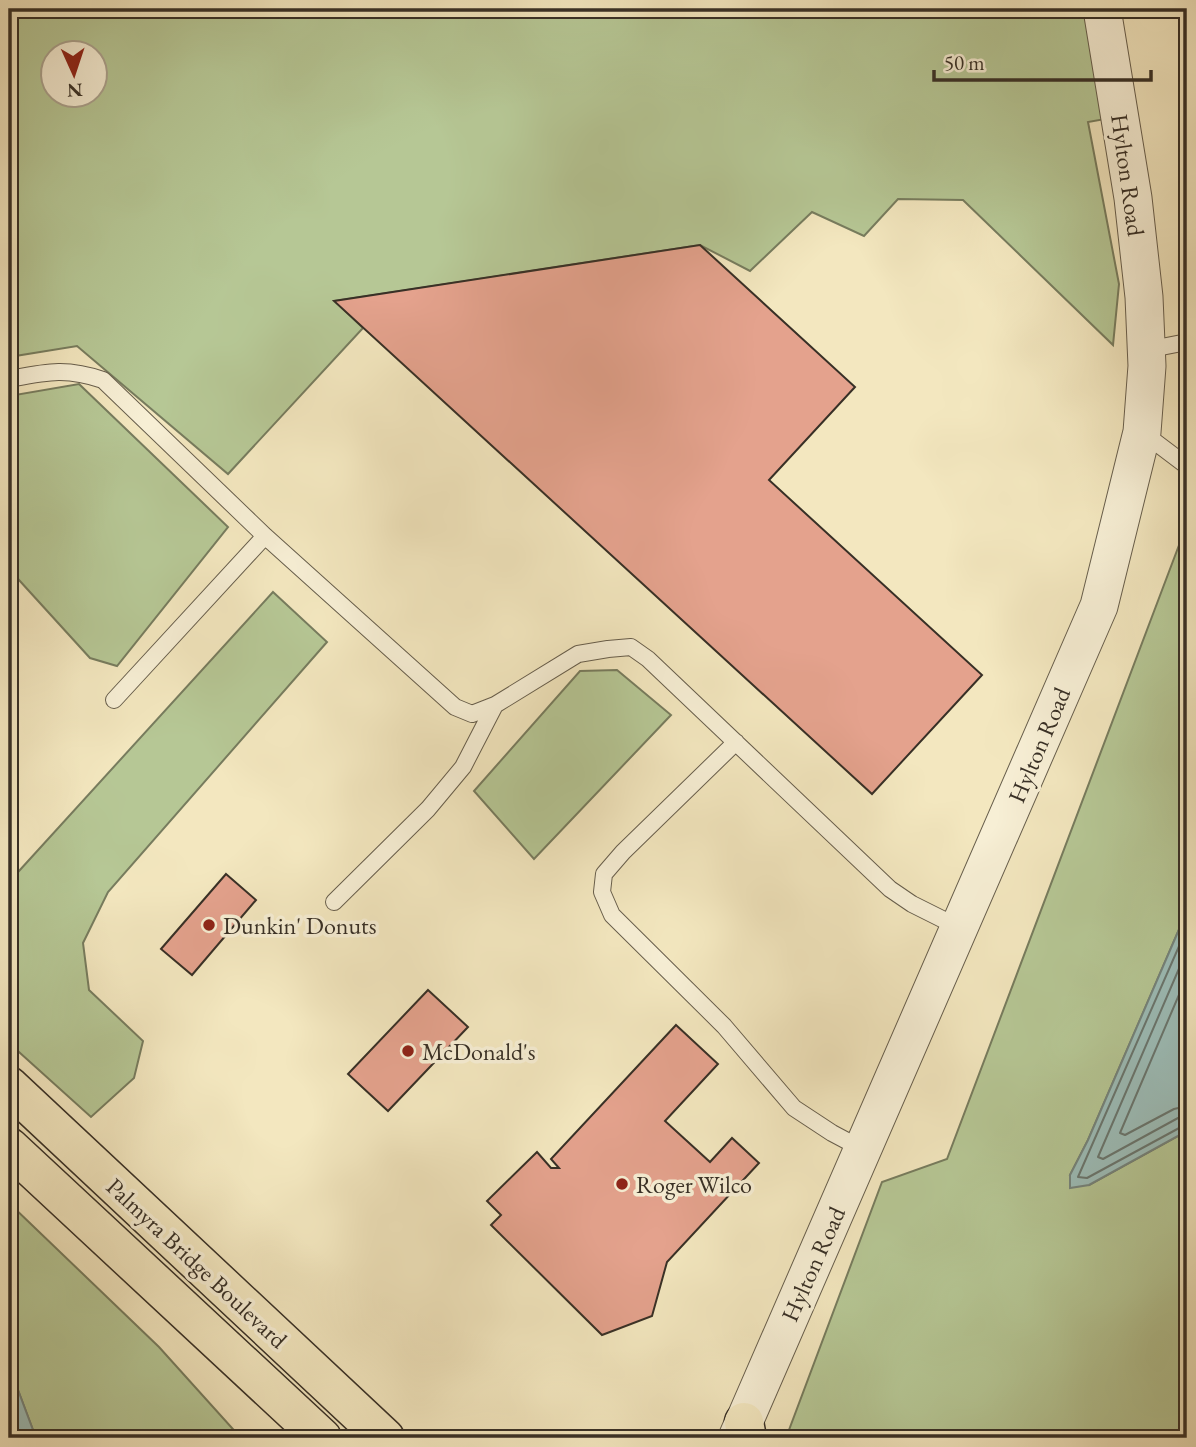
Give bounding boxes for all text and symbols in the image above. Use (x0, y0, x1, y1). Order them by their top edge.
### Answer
north arrow (38, 38, 108, 108)
scale bar (934, 38, 1150, 82)
text: 50 m (944, 49, 985, 76)
text: N (66, 78, 83, 103)
street label: Hylton Road (1104, 112, 1152, 239)
street label: Hylton Road (1001, 682, 1078, 808)
place label: Dunkin' Donuts (223, 910, 376, 941)
marker: Dunkin' Donuts (201, 917, 217, 933)
place label: McDonald's (422, 1036, 536, 1067)
marker: McDonald's (400, 1043, 416, 1059)
place label: Roger Wilco (636, 1169, 752, 1200)
street label: Palmyra Bridge Boulevard (100, 1171, 295, 1356)
marker: Roger Wilco (614, 1176, 630, 1192)
street label: Hylton Road (774, 1201, 852, 1326)

